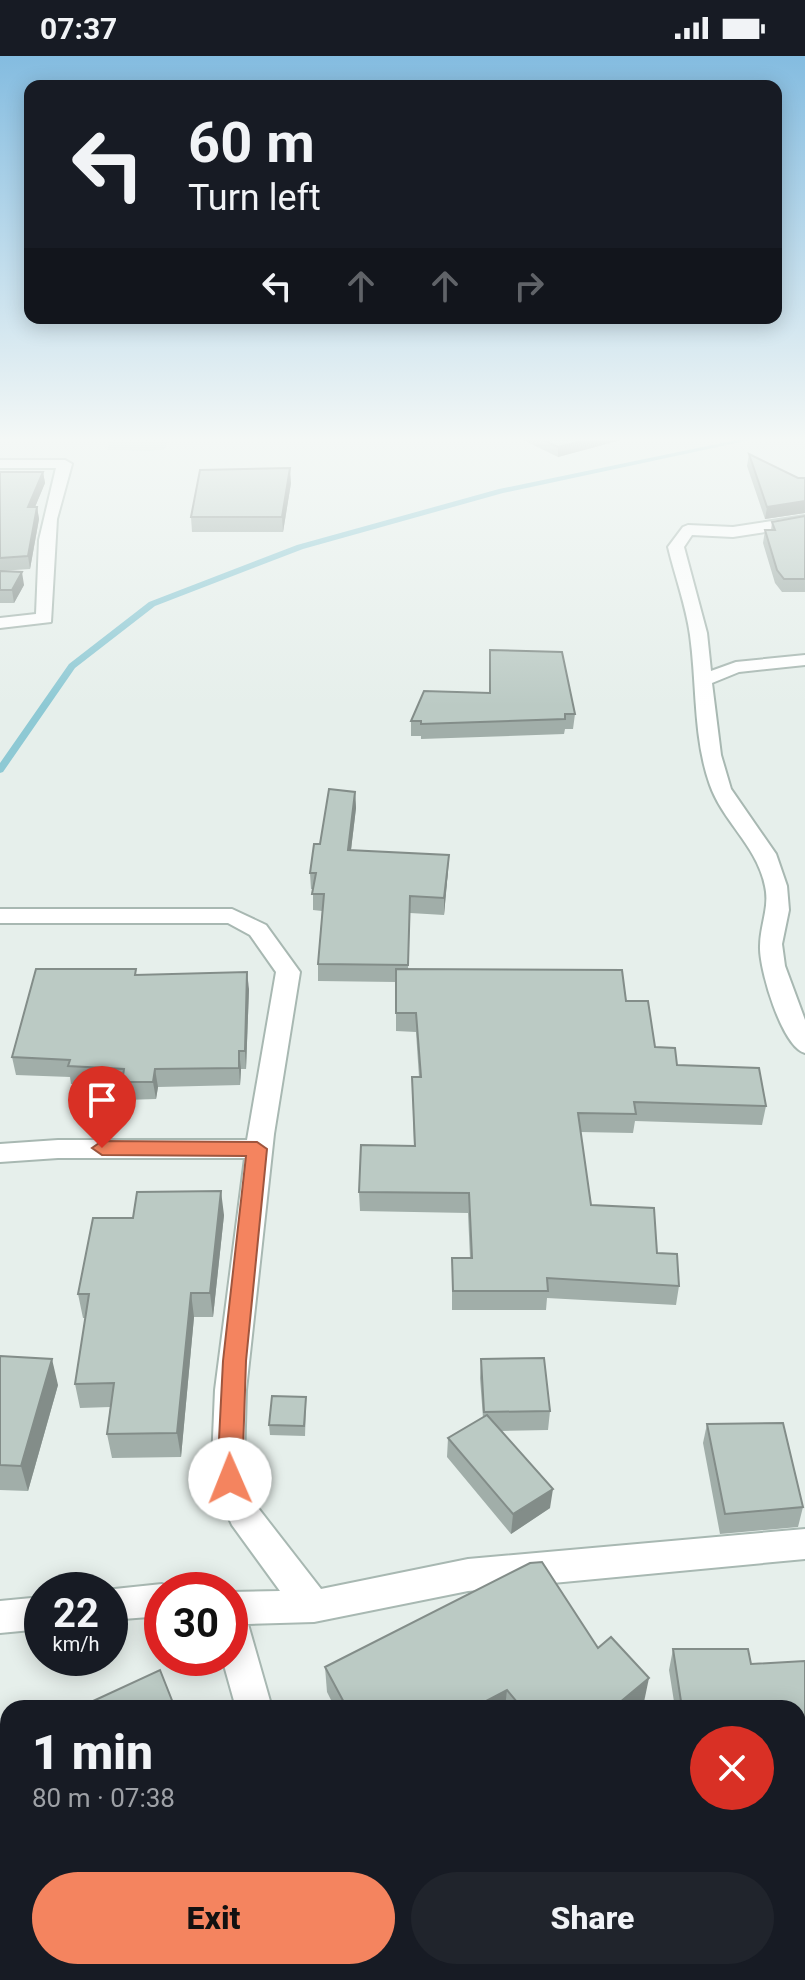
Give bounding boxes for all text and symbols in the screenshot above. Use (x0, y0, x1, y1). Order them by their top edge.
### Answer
text: 07:37 (40, 11, 117, 46)
text: 60 m (188, 110, 315, 176)
icon: left (56, 112, 160, 216)
text: Turn left (188, 177, 321, 219)
icon: left (255, 264, 299, 308)
icon: ahead (339, 264, 383, 308)
icon: ahead (423, 264, 467, 308)
icon: right (507, 264, 551, 308)
pin (68, 1066, 136, 1148)
icon: arrive (80, 1078, 124, 1122)
position arrow (188, 1437, 272, 1521)
speed limit sign: 30 (144, 1572, 248, 1676)
text: 22 (53, 1590, 99, 1637)
text: km/h (53, 1632, 99, 1656)
text: 1 min (32, 1724, 153, 1781)
button: close (690, 1726, 774, 1810)
text: 80 m · 07:38 (32, 1783, 175, 1813)
button: Exit (32, 1872, 395, 1964)
button: Share (411, 1872, 774, 1964)

